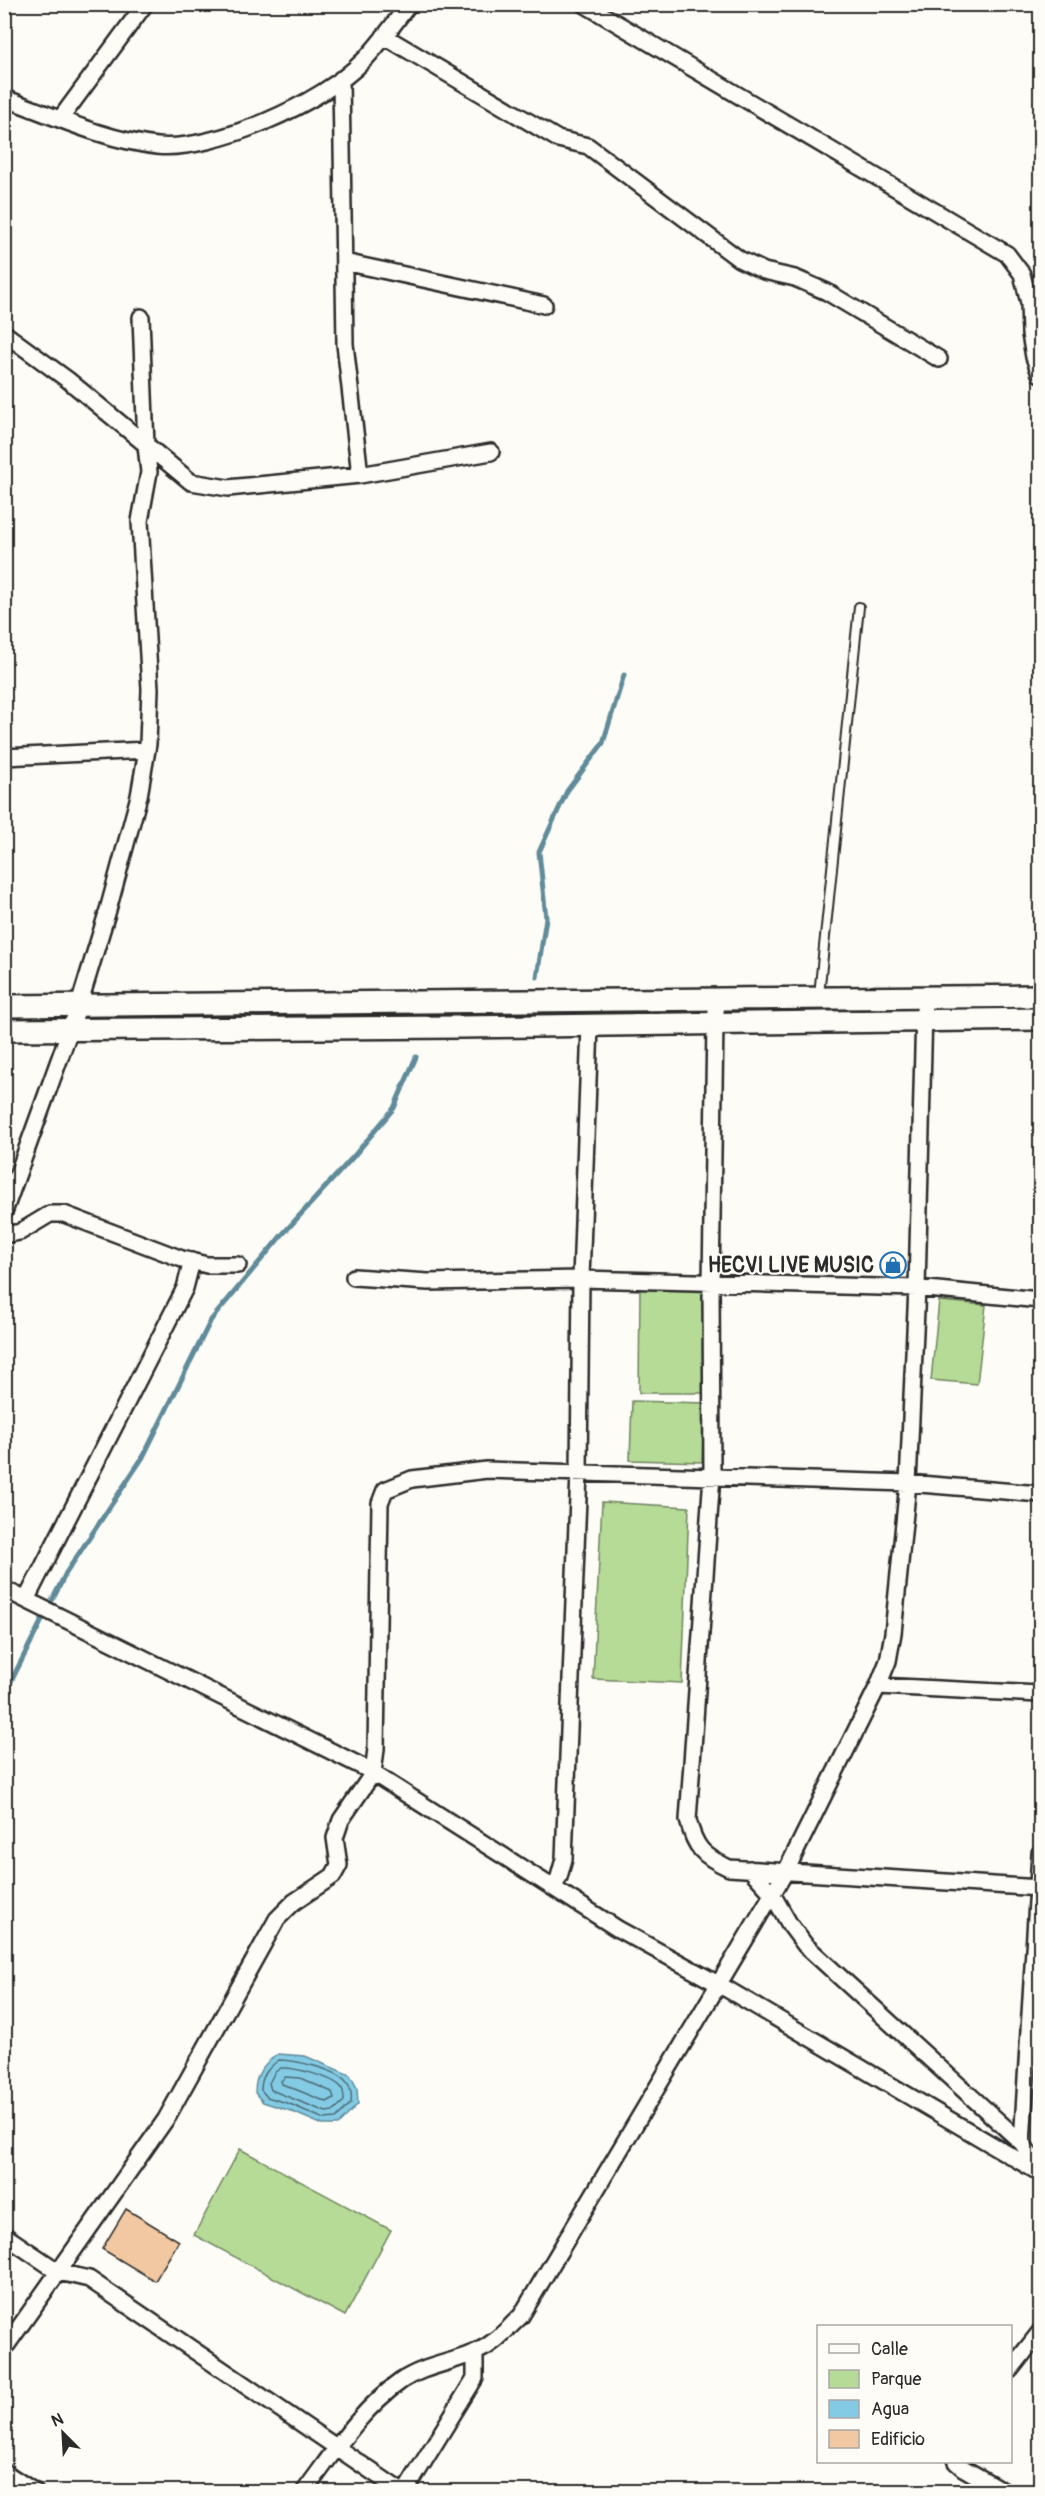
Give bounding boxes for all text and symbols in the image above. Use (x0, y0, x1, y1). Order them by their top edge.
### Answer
shop icon: HECVI LIVE MUSIC (878, 1250, 908, 1280)
place label: HECVI LIVE MUSIC (708, 1252, 874, 1279)
legend (817, 2325, 1012, 2463)
text: Calle (871, 2338, 908, 2361)
text: Parque (871, 2368, 921, 2391)
text: Agua (871, 2398, 909, 2421)
north arrow (33, 2403, 93, 2463)
text: N (48, 2409, 66, 2432)
text: Edificio (871, 2428, 925, 2451)

